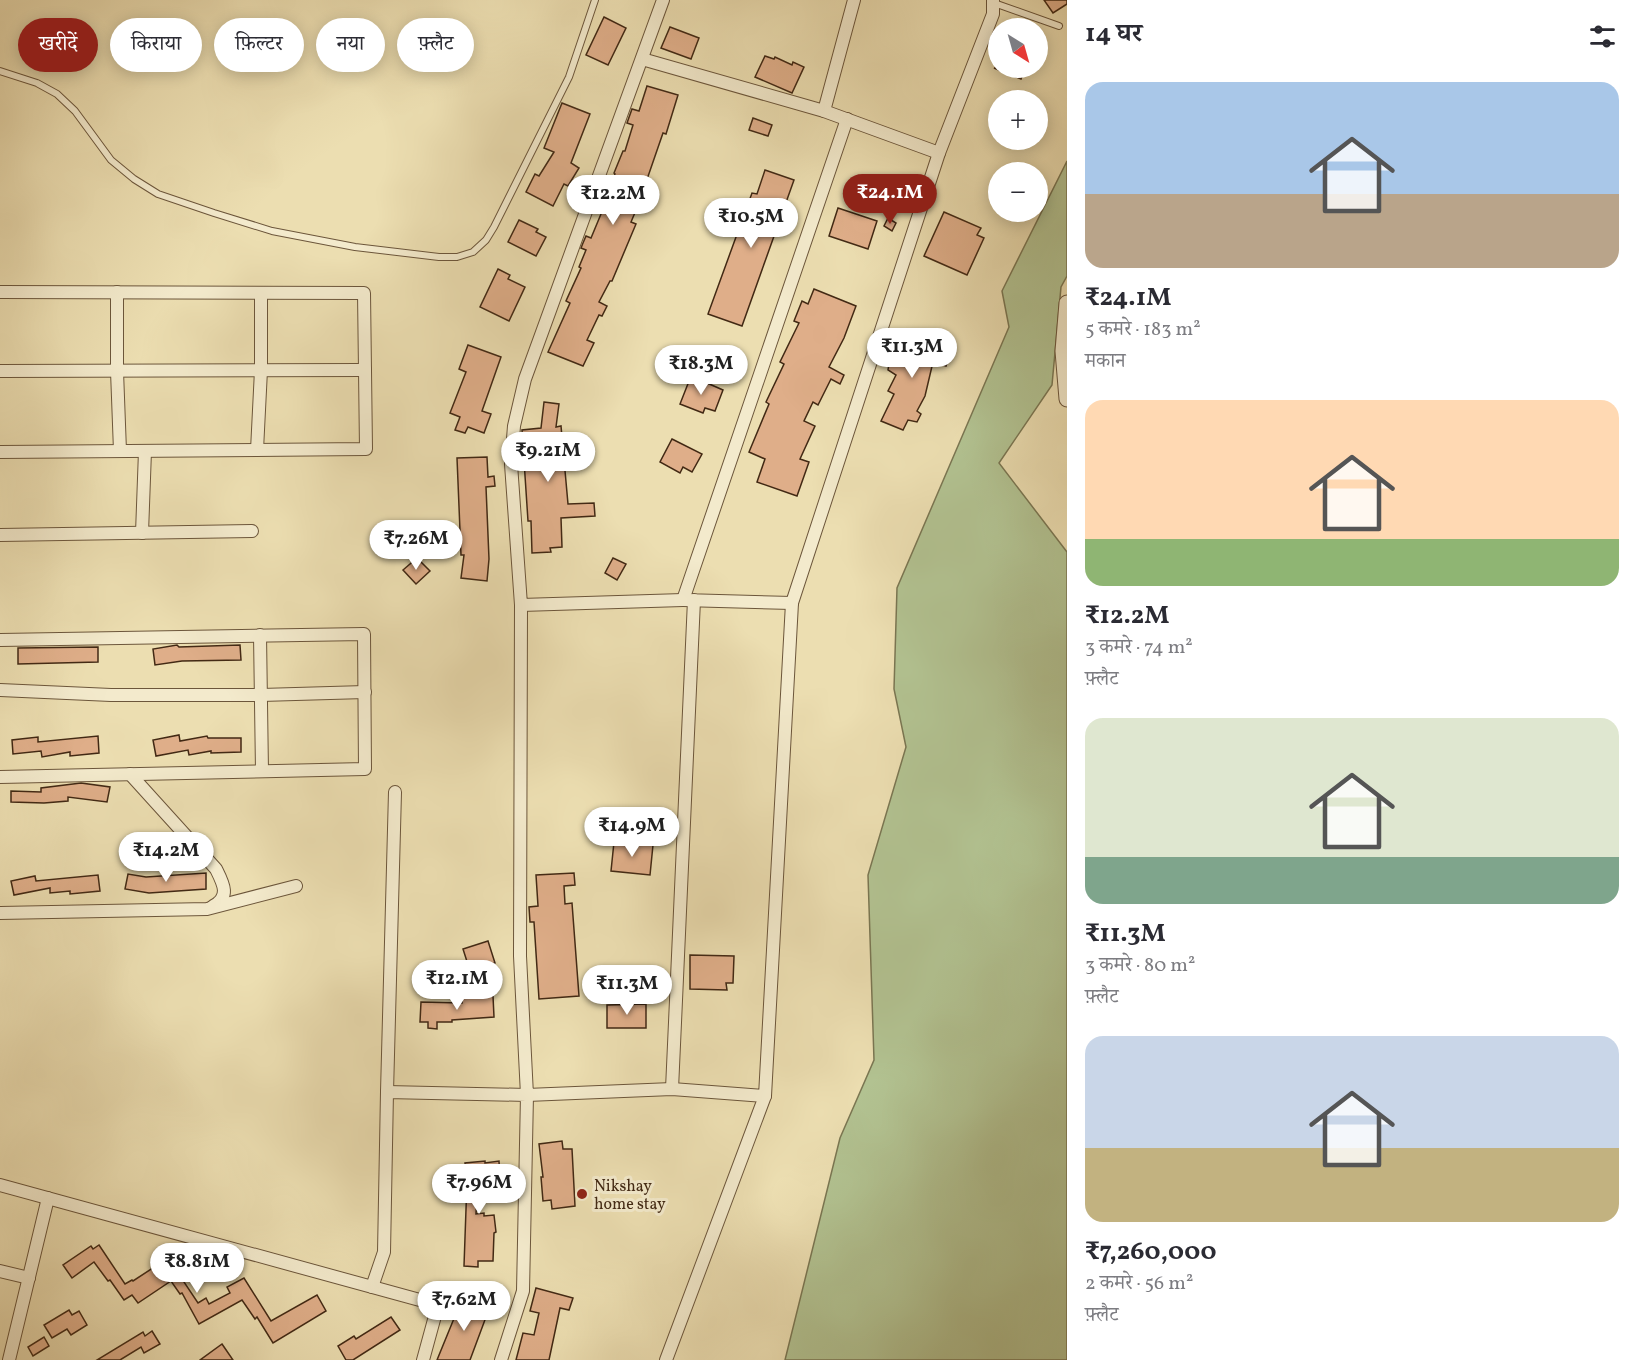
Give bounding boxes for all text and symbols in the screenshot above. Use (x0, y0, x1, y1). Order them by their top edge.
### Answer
text: 14 घर (1085, 16, 1142, 52)
chip: खरीदें (18, 18, 98, 72)
chip: किराया (110, 18, 202, 72)
chip: फ़िल्टर (214, 18, 304, 72)
chip: नया (316, 18, 385, 72)
chip: फ़्लैट (397, 18, 474, 72)
north arrow (988, 18, 1048, 78)
map controls (988, 18, 1048, 222)
icon: filters (1586, 20, 1619, 53)
button: + (988, 90, 1048, 150)
icon: home (1298, 121, 1406, 229)
button: − (988, 162, 1048, 222)
pin: ₹24.1M (841, 174, 939, 225)
pin: ₹12.2M (564, 175, 662, 226)
text: ₹24.1M (857, 179, 923, 207)
text: ₹12.2M (581, 180, 645, 208)
pin: ₹10.5M (702, 198, 800, 249)
text: ₹10.5M (718, 203, 784, 231)
text: ₹24.1M (1085, 280, 1171, 316)
text: 5 कमरे · 183 m² (1085, 316, 1201, 344)
pin: ₹11.3M (863, 328, 961, 379)
text: ₹11.3M (881, 333, 943, 361)
pin: ₹18.3M (652, 345, 750, 396)
text: मकान (1085, 348, 1126, 376)
text: ₹18.3M (669, 350, 733, 378)
pin: ₹9.21M (499, 432, 597, 483)
text: ₹9.21M (515, 437, 581, 465)
icon: home (1298, 439, 1406, 547)
pin: ₹7.26M (367, 520, 465, 571)
text: ₹7.26M (383, 525, 449, 553)
text: ₹12.2M (1085, 598, 1169, 634)
text: 3 कमरे · 74 m² (1085, 634, 1193, 662)
text: फ़्लैट (1085, 666, 1118, 694)
icon: home (1298, 757, 1406, 865)
pin: ₹14.9M (583, 807, 681, 858)
text: ₹14.9M (598, 812, 666, 840)
pin: ₹14.2M (117, 832, 215, 883)
text: ₹14.2M (133, 837, 199, 865)
text: ₹11.3M (1085, 916, 1166, 952)
text: 3 कमरे · 80 m² (1085, 952, 1195, 980)
pin: ₹12.1M (408, 960, 506, 1011)
text: ₹12.1M (426, 965, 488, 993)
pin: ₹11.3M (578, 965, 676, 1016)
text: ₹11.3M (596, 970, 658, 998)
text: फ़्लैट (1085, 984, 1118, 1012)
icon: home (1298, 1075, 1406, 1183)
pin: ₹7.96M (430, 1164, 528, 1215)
text: ₹7.96M (446, 1169, 512, 1197)
place label: Nikshay home stay (594, 1176, 666, 1216)
marker: Nikshay home stay (575, 1187, 589, 1201)
text: ₹7,260,000 (1085, 1234, 1217, 1270)
pin: ₹8.81M (148, 1243, 246, 1294)
text: ₹8.81M (164, 1248, 230, 1276)
text: 2 कमरे · 56 m² (1085, 1270, 1193, 1298)
pin: ₹7.62M (415, 1281, 513, 1332)
text: ₹7.62M (431, 1286, 497, 1314)
text: फ़्लैट (1085, 1302, 1118, 1330)

